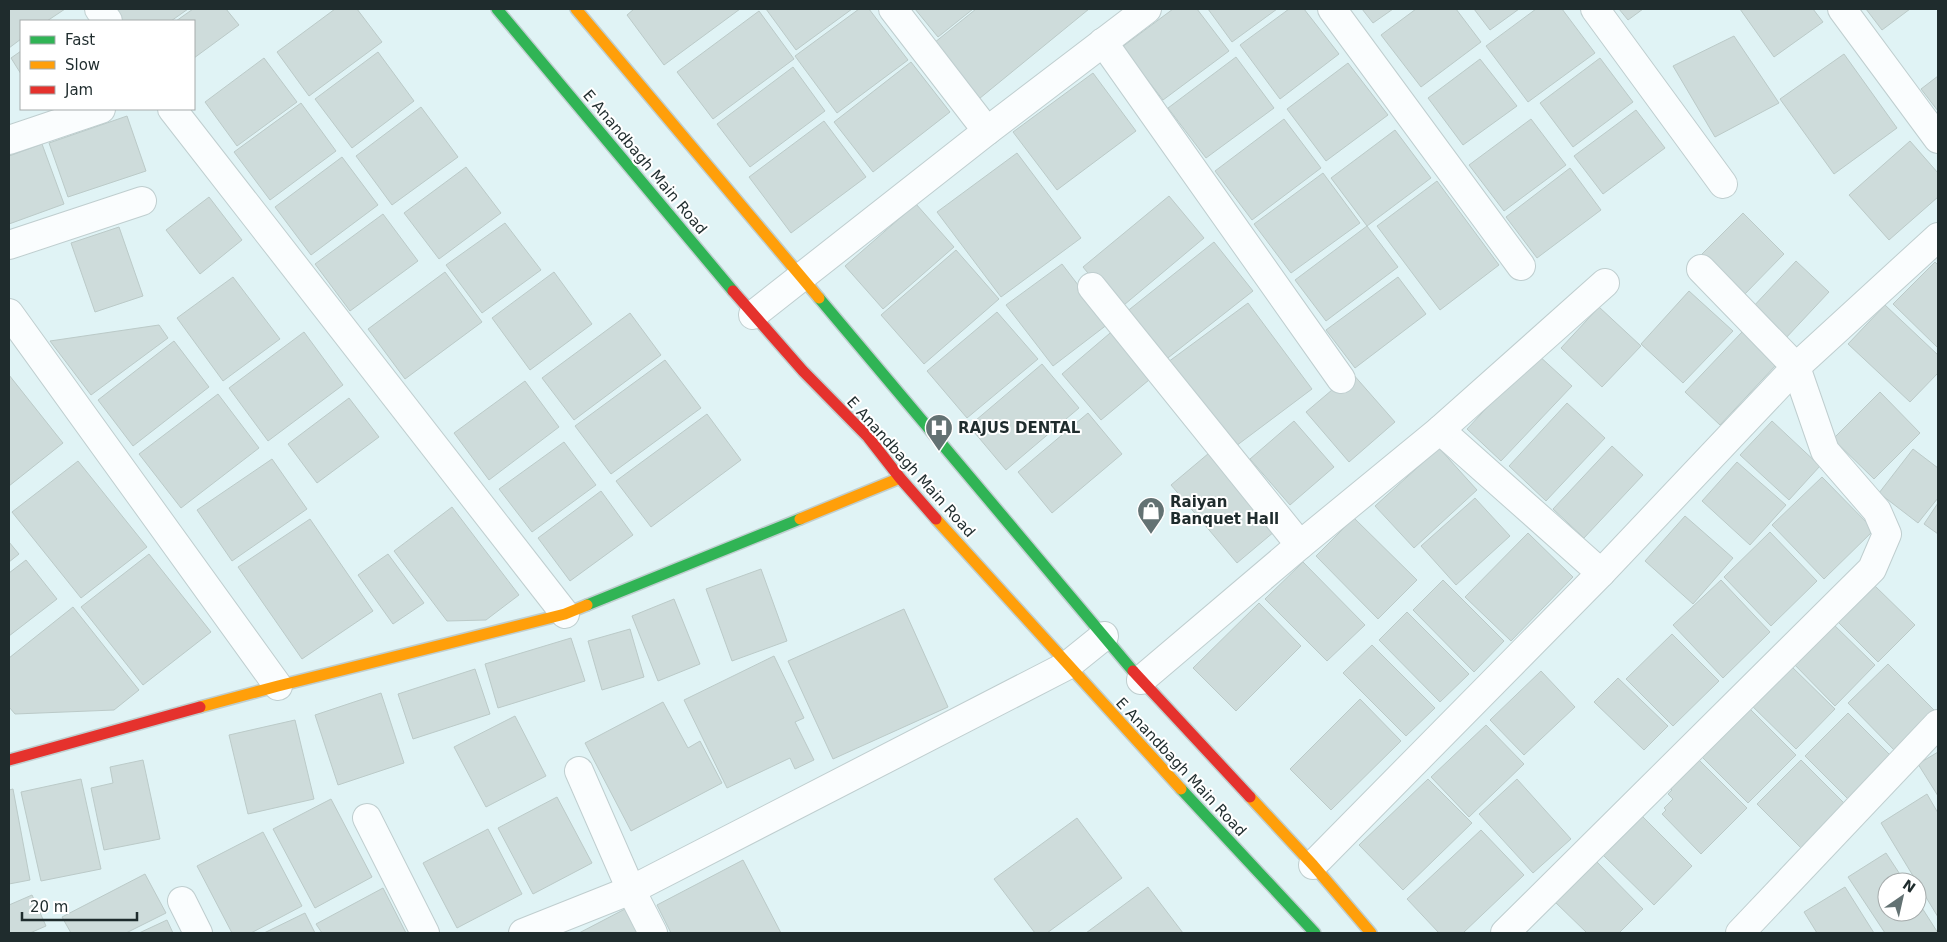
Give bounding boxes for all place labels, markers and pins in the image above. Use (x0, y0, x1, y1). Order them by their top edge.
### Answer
hospital icon: RAJUS DENTAL (924, 413, 954, 452)
place label: RAJUS DENTAL (958, 419, 1081, 437)
place label: Raiyan Banquet Hall (1170, 493, 1279, 528)
shop icon: Raiyan Banquet Hall (1136, 496, 1166, 535)

